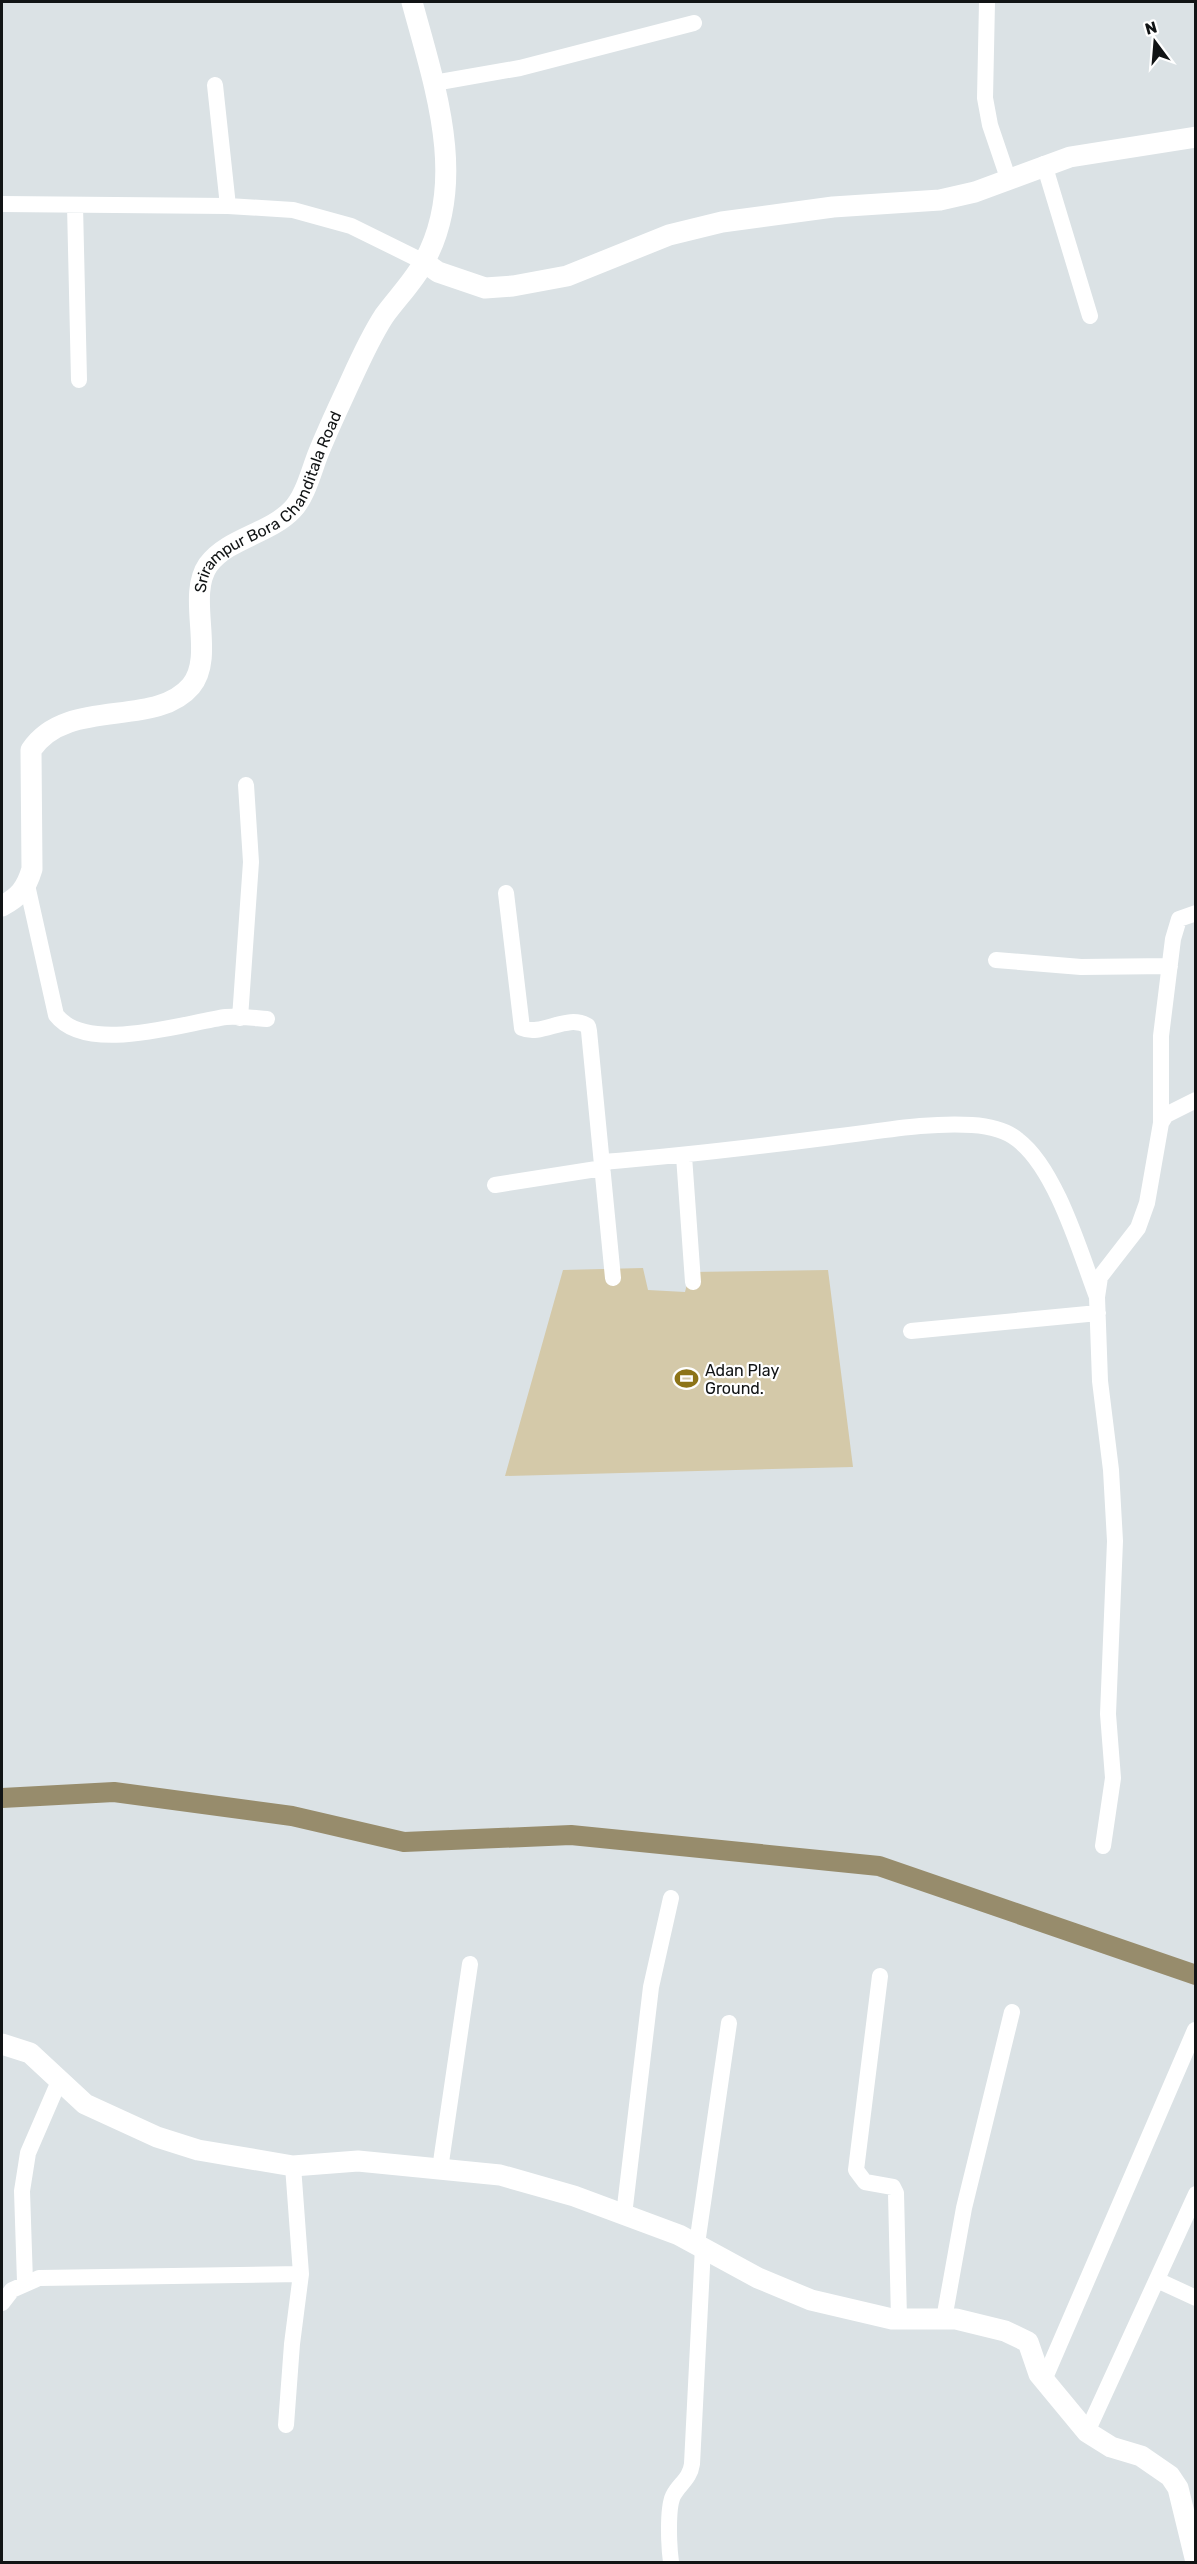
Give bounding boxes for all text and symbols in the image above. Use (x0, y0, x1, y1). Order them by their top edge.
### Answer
north arrow (1125, 12, 1185, 72)
text: N (1143, 17, 1159, 39)
street label: Srirampur Bora Chanditala Road (191, 408, 345, 594)
place label: Adan Play Ground. (705, 1361, 779, 1398)
sports icon: Adan Play Ground. (674, 1366, 700, 1392)

